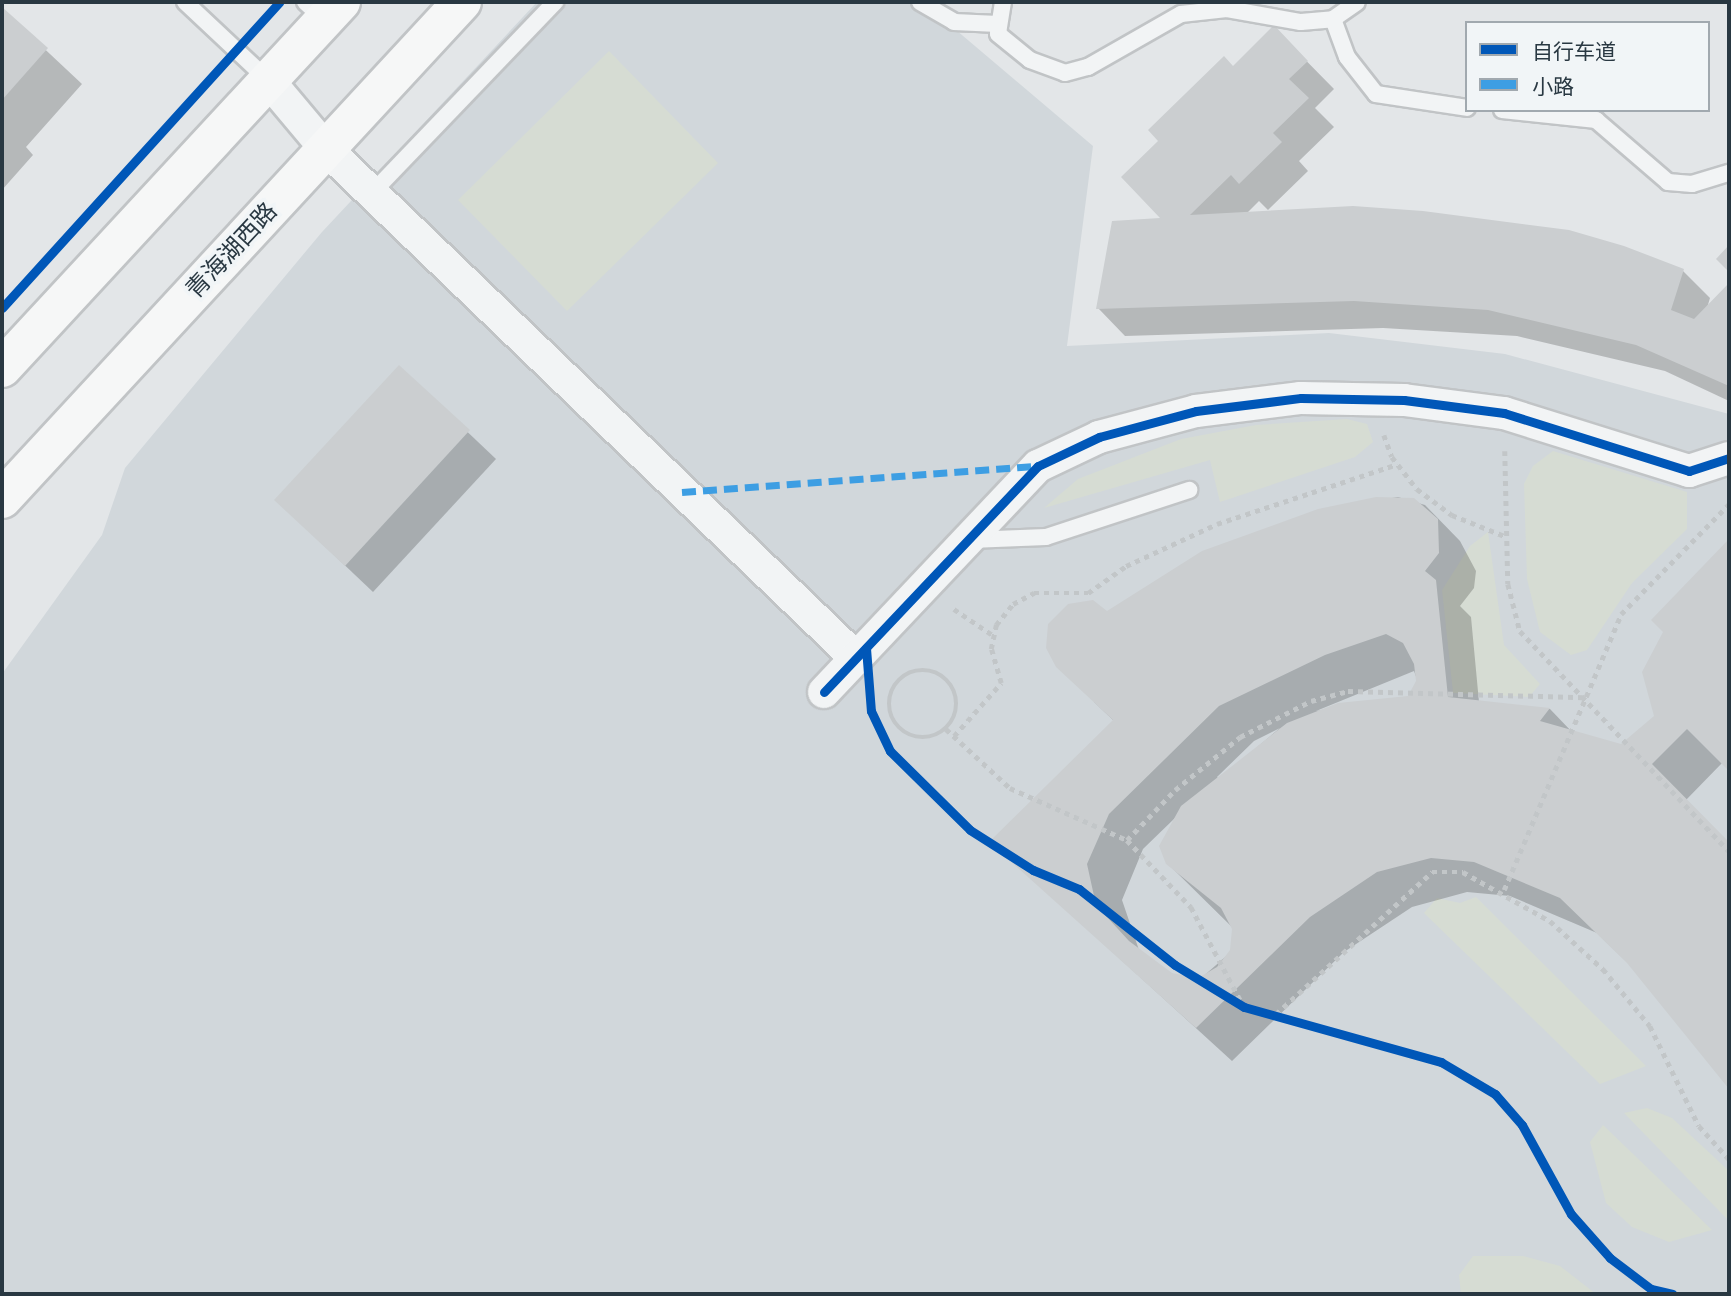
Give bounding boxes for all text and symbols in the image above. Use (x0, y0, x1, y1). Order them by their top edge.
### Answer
legend (1465, 21, 1710, 112)
text: 自行车道 (1532, 39, 1616, 65)
text: 小路 (1532, 74, 1574, 100)
street label: 青海湖西路 (181, 197, 283, 305)

